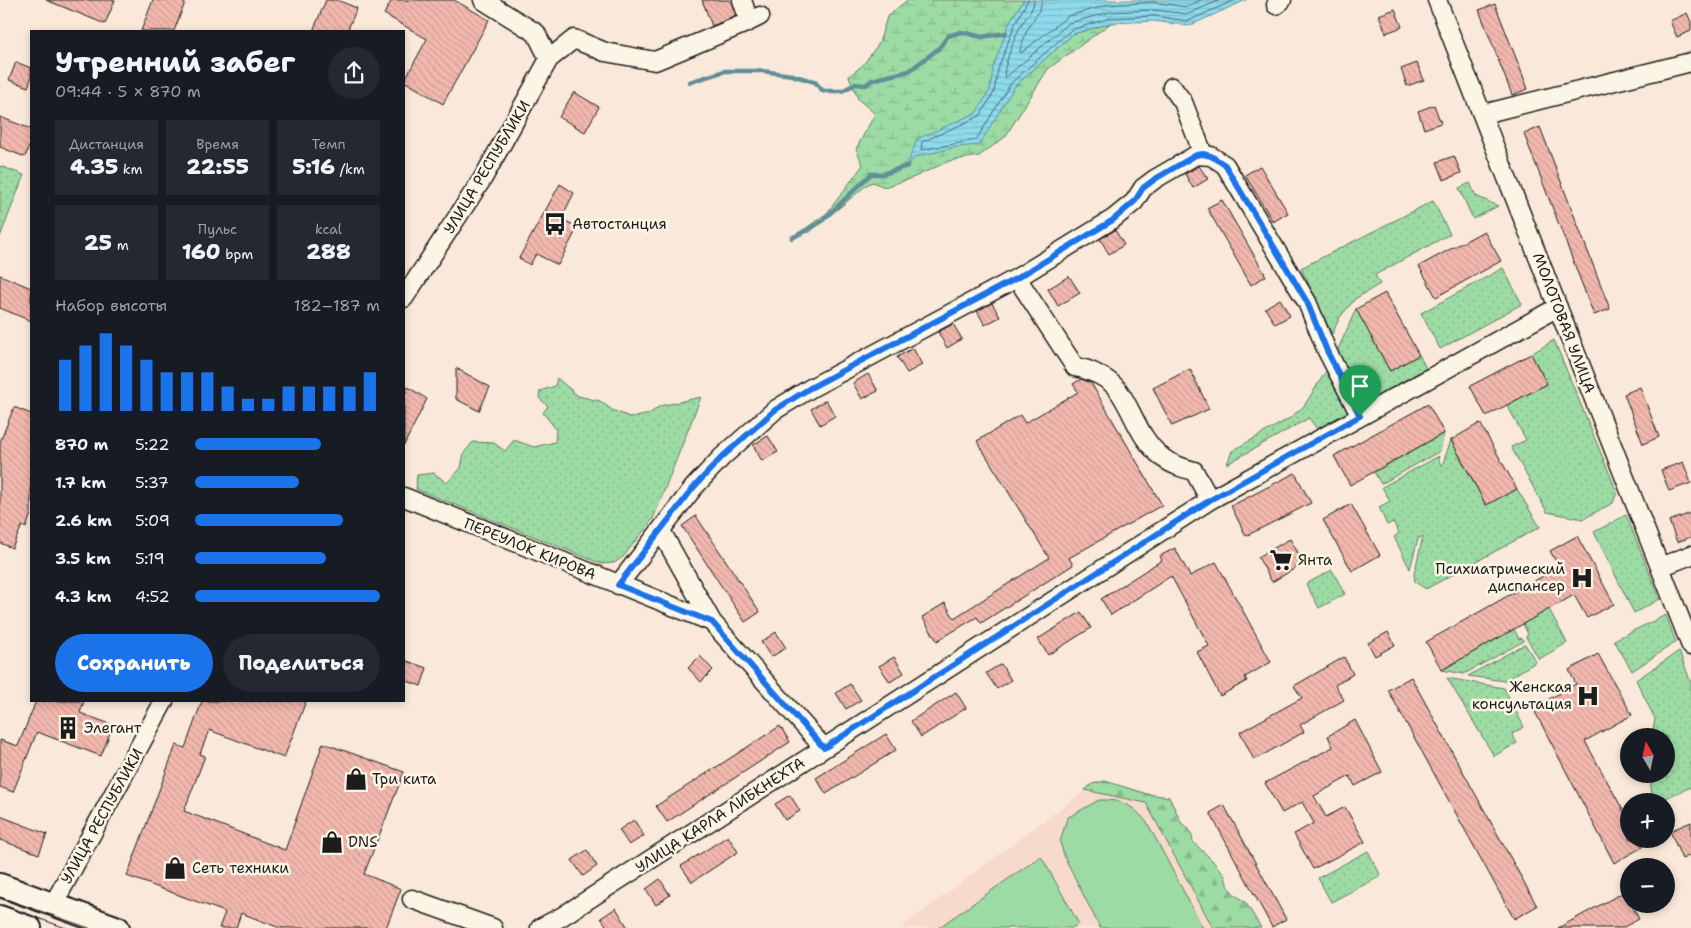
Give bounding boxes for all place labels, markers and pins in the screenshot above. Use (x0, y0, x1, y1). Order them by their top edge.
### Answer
bus stop icon: Автостанция (542, 211, 568, 237)
place label: Автостанция (572, 214, 667, 234)
pin (1339, 365, 1381, 416)
supermarket icon: Янта (1268, 547, 1294, 573)
place label: Янта (1298, 550, 1333, 570)
place label: Психиатрический диспансер (1436, 559, 1565, 596)
hospital icon: Психиатрический диспансер (1569, 565, 1595, 591)
place label: Женская консультация (1472, 677, 1572, 714)
hospital icon: Женская консультация (1575, 683, 1601, 709)
building icon: Элегант (55, 715, 81, 741)
place label: Элегант (84, 718, 142, 738)
shop icon: Три кита (343, 766, 369, 792)
place label: Три кита (372, 769, 437, 789)
shop icon: DNS (319, 829, 345, 855)
place label: DNS (348, 832, 378, 852)
shop icon: Сеть техники (162, 855, 188, 881)
place label: Сеть техники (192, 858, 289, 878)

